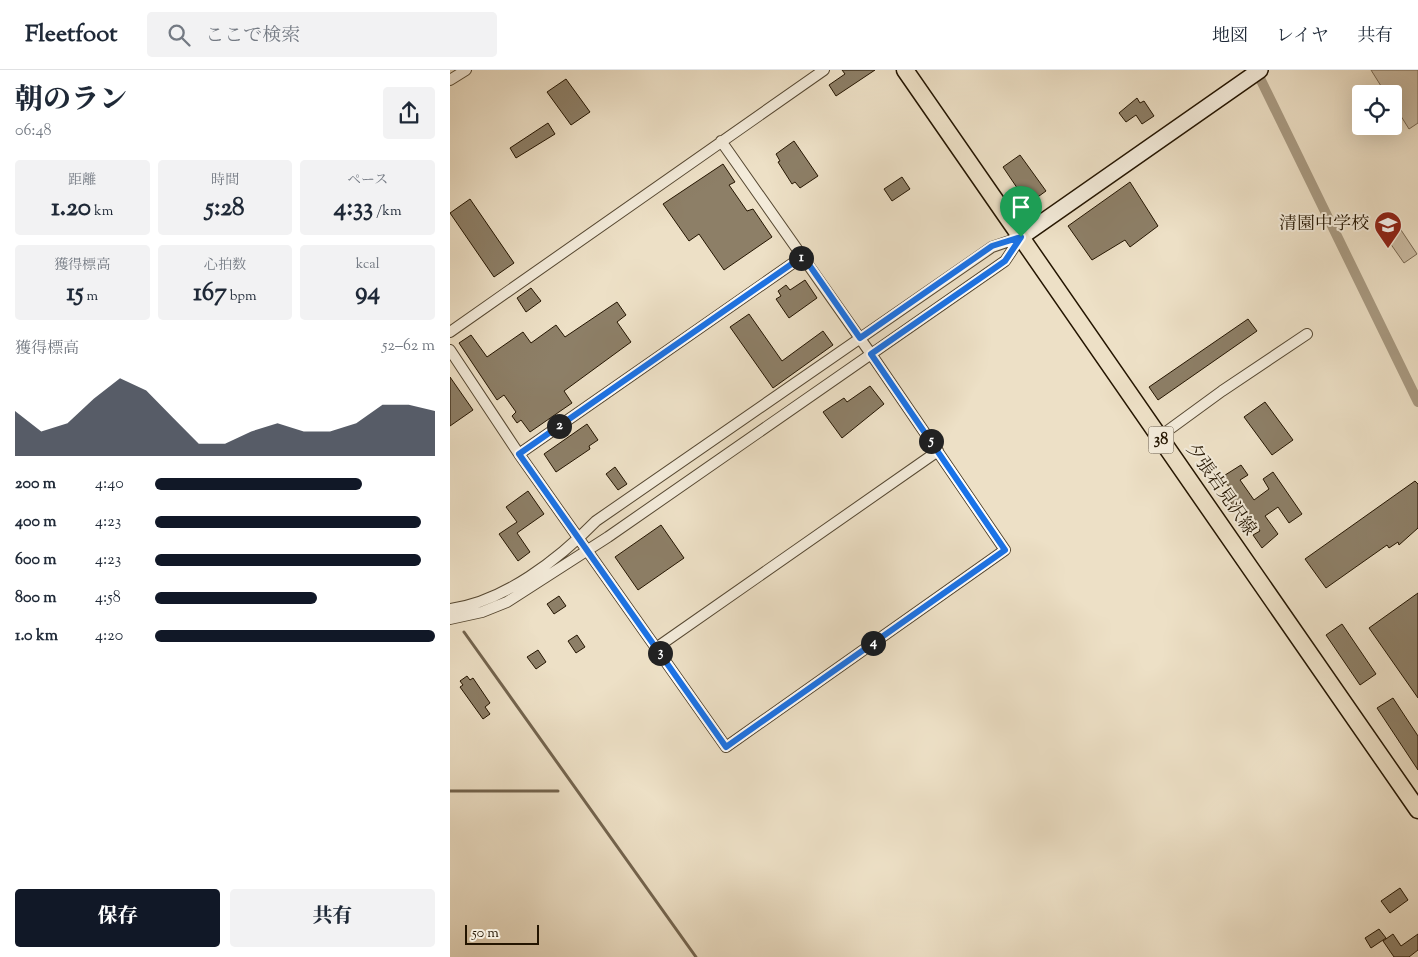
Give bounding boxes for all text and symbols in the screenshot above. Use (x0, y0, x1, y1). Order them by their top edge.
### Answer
search box (147, 12, 497, 57)
text: Fleetfoot (25, 18, 117, 52)
icon: search (165, 21, 193, 49)
text: ここで検索 (205, 23, 300, 50)
text: 地図 (1212, 24, 1248, 50)
text: レイヤ (1276, 24, 1329, 50)
text: 共有 (1357, 24, 1393, 50)
text: 朝のラン (15, 81, 127, 121)
map controls (1352, 85, 1402, 135)
button: locate (1352, 85, 1402, 135)
button: share (383, 87, 435, 139)
text: 06:48 (15, 120, 51, 143)
text: 距離 (68, 171, 96, 191)
text: 時間 (211, 171, 239, 191)
text: ペース (347, 171, 388, 191)
pin (1000, 186, 1042, 237)
text: 1.20 (51, 191, 91, 227)
text: 5:28 (205, 191, 245, 227)
text: 4:33 (334, 191, 373, 227)
icon: arrive (1007, 193, 1035, 221)
text: km (91, 202, 113, 222)
text: /km (373, 202, 401, 222)
school or university icon: 清園中学校 (1373, 210, 1403, 249)
place label: 清園中学校 (1279, 212, 1369, 238)
pin: 1 (788, 246, 814, 270)
text: 1 (799, 248, 804, 268)
text: kcal (356, 255, 380, 275)
text: 獲得標高 (54, 256, 110, 276)
text: 心拍数 (204, 256, 246, 276)
text: 94 (355, 275, 380, 311)
text: 15 (67, 276, 84, 312)
text: 167 (193, 276, 227, 312)
text: m (84, 287, 98, 307)
text: bpm (227, 287, 257, 307)
text: 52–62 m (382, 335, 435, 358)
text: 獲得標高 (15, 338, 79, 361)
pin: 2 (546, 414, 572, 438)
text: 2 (556, 416, 563, 436)
road number: 38 (1148, 426, 1174, 454)
pin: 5 (918, 428, 944, 454)
text: 5 (929, 431, 934, 451)
street label: 夕張岩見沢線 (1178, 438, 1262, 542)
text: 200 m (15, 473, 56, 496)
text: 4:40 (95, 473, 124, 496)
text: 400 m (15, 511, 57, 534)
text: 4:23 (95, 511, 121, 534)
text: 600 m (15, 549, 57, 572)
text: 4:23 (95, 549, 121, 572)
text: 800 m (15, 587, 57, 610)
text: 4:58 (95, 587, 121, 610)
text: 1.0 km (15, 625, 58, 648)
text: 4:20 (95, 625, 123, 648)
pin: 4 (860, 630, 886, 656)
text: 4 (870, 633, 877, 653)
pin: 3 (648, 640, 672, 666)
text: 3 (658, 643, 663, 663)
button: 保存 (15, 889, 220, 947)
button: 共有 (230, 889, 435, 947)
scale bar (465, 922, 539, 945)
text: 50 m (472, 924, 499, 944)

